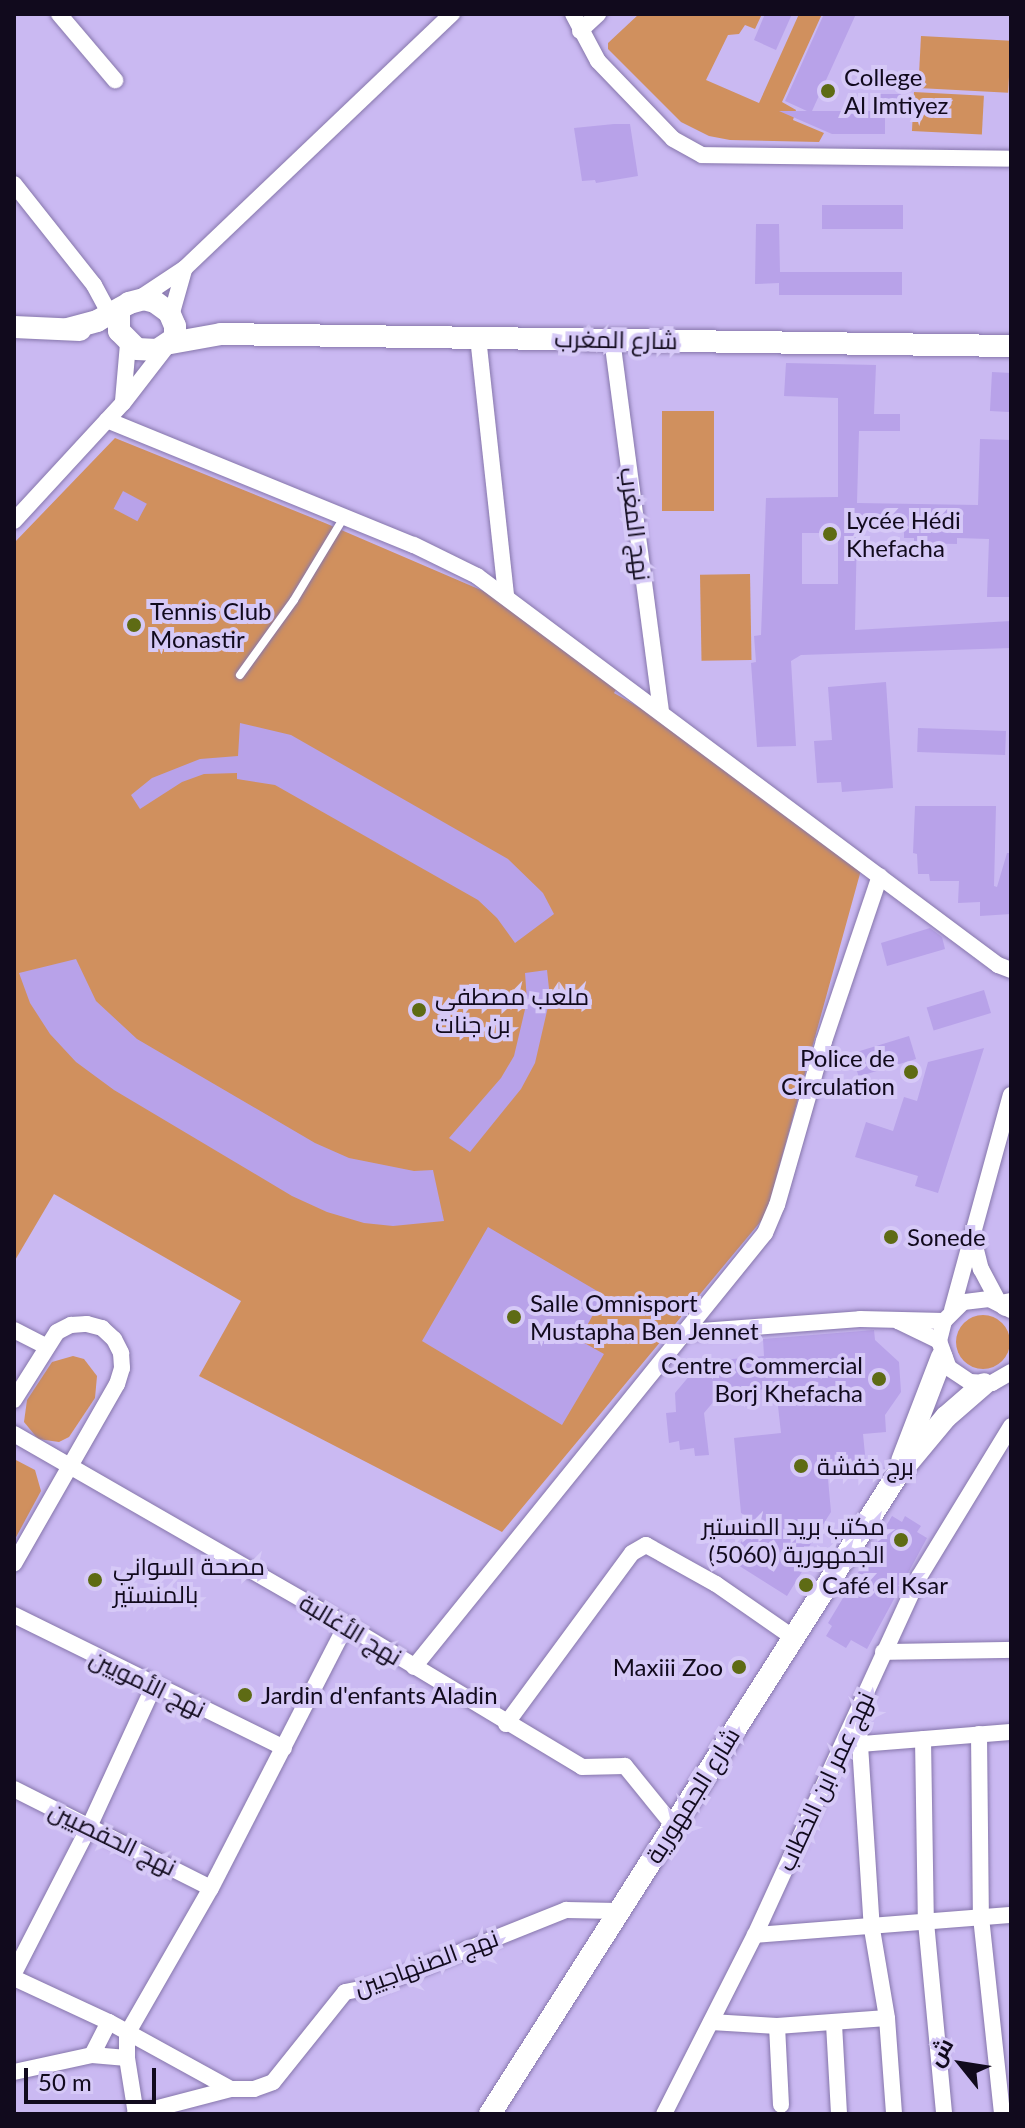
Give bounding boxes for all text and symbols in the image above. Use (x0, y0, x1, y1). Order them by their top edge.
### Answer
place label: College Al Imtiyez (844, 63, 948, 119)
marker: College Al Imtiyez (819, 82, 837, 100)
street label: شارع المغرب (554, 324, 678, 354)
street label: نهج المغرب (615, 466, 657, 582)
place label: Lycée Hédi Khefacha (846, 506, 961, 562)
marker: Lycée Hédi Khefacha (821, 525, 839, 543)
place label: Tennis Club Monastir (150, 597, 272, 653)
marker: Tennis Club Monastir (125, 616, 143, 634)
place label: ملعب مصطفى بن جنات (435, 982, 589, 1038)
marker: ملعب مصطفى بن جنات (410, 1001, 428, 1019)
place label: Police de Circulation (781, 1044, 895, 1100)
marker: Police de Circulation (902, 1063, 920, 1081)
place label: Sonede (907, 1223, 986, 1251)
marker: Sonede (882, 1228, 900, 1246)
place label: Salle Omnisport Mustapha Ben Jennet (530, 1289, 759, 1345)
marker: Salle Omnisport Mustapha Ben Jennet (505, 1308, 523, 1326)
place label: Centre Commercial Borj Khefacha (661, 1351, 863, 1407)
marker: Centre Commercial Borj Khefacha (870, 1370, 888, 1388)
place label: برج خفشة (817, 1452, 914, 1480)
marker: برج خفشة (792, 1457, 810, 1475)
place label: مكتب بريد المنستير الجمهورية (5060) (702, 1512, 885, 1568)
marker: مكتب بريد المنستير الجمهورية (5060) (892, 1531, 910, 1549)
place label: مصحة السواني بالمنستير (113, 1552, 265, 1608)
marker: مصحة السواني بالمنستير (84, 1569, 106, 1591)
place label: Café el Ksar (822, 1571, 948, 1599)
marker: Café el Ksar (797, 1576, 815, 1594)
street label: نهج الأغالبة (295, 1587, 407, 1671)
street label: نهج الأمويين (86, 1643, 210, 1723)
place label: Maxiii Zoo (613, 1653, 723, 1681)
marker: Maxiii Zoo (730, 1658, 748, 1676)
place label: Jardin d'enfants Aladin (261, 1681, 498, 1709)
marker: Jardin d'enfants Aladin (236, 1686, 254, 1704)
street label: نهج عمر ابن الخطاب (771, 1687, 879, 1875)
street label: شارع الجمهورية (639, 1722, 745, 1868)
street label: نهج الحفصيين (45, 1795, 181, 1881)
street label: نهج الصنهاجيين (350, 1923, 502, 2001)
north arrow (921, 2024, 1001, 2104)
text: ش (921, 2033, 959, 2071)
scale bar (28, 2052, 160, 2102)
text: 50 m (38, 2067, 92, 2096)

